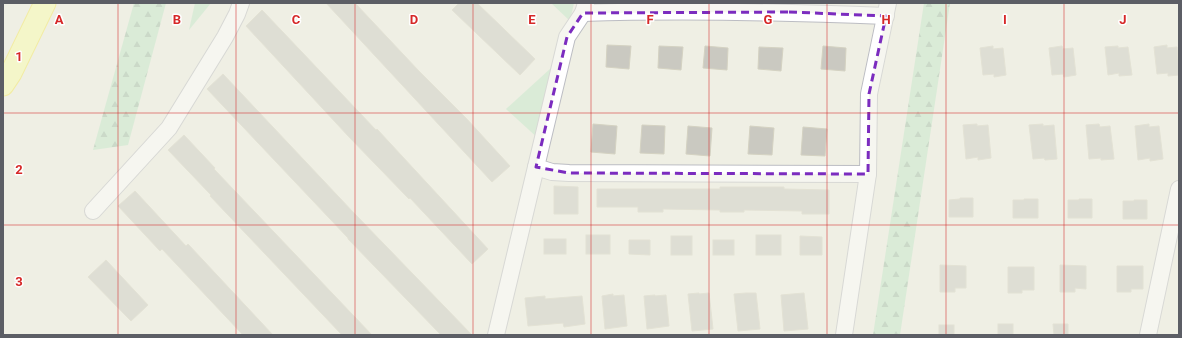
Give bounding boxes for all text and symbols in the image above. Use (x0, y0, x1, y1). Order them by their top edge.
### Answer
text: A (55, 12, 64, 27)
text: B (173, 12, 181, 27)
text: C (292, 12, 301, 27)
text: D (410, 12, 418, 27)
text: E (528, 12, 536, 27)
text: F (646, 12, 654, 27)
text: G (764, 12, 773, 27)
text: H (881, 12, 891, 27)
text: I (1003, 12, 1007, 27)
text: J (1119, 12, 1127, 27)
text: 1 (15, 49, 23, 64)
text: 2 (15, 162, 23, 177)
text: 3 (15, 274, 23, 289)

